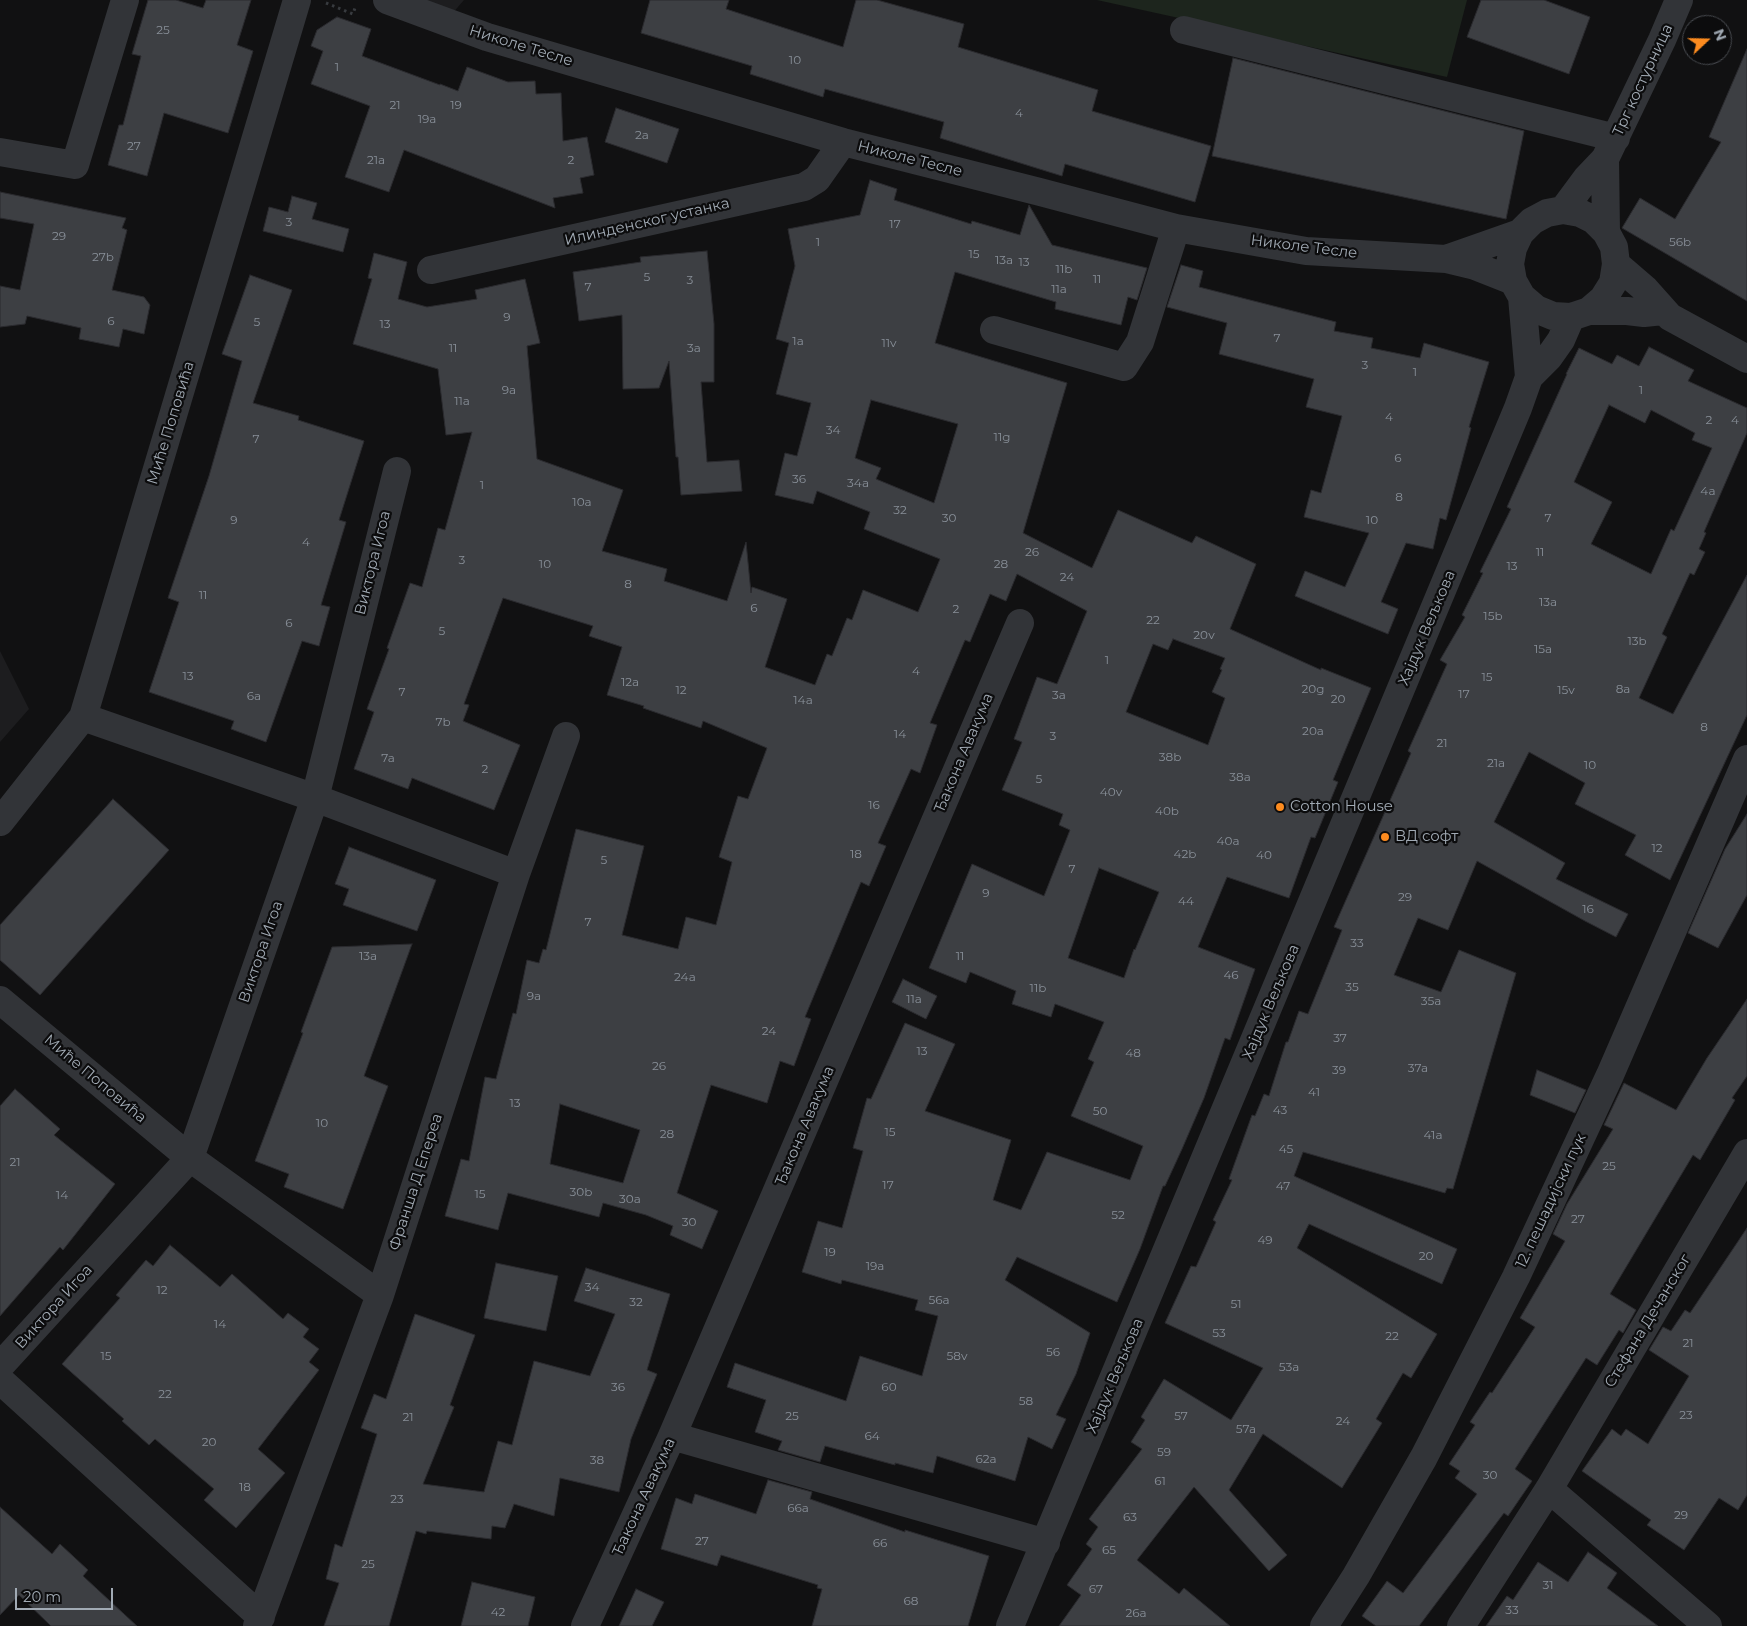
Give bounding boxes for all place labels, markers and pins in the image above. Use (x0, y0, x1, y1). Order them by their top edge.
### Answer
place label: Cotton House (1290, 798, 1393, 816)
marker: Cotton House (1274, 801, 1286, 813)
place label: ВД софт (1395, 828, 1458, 846)
marker: ВД софт (1379, 831, 1391, 843)

